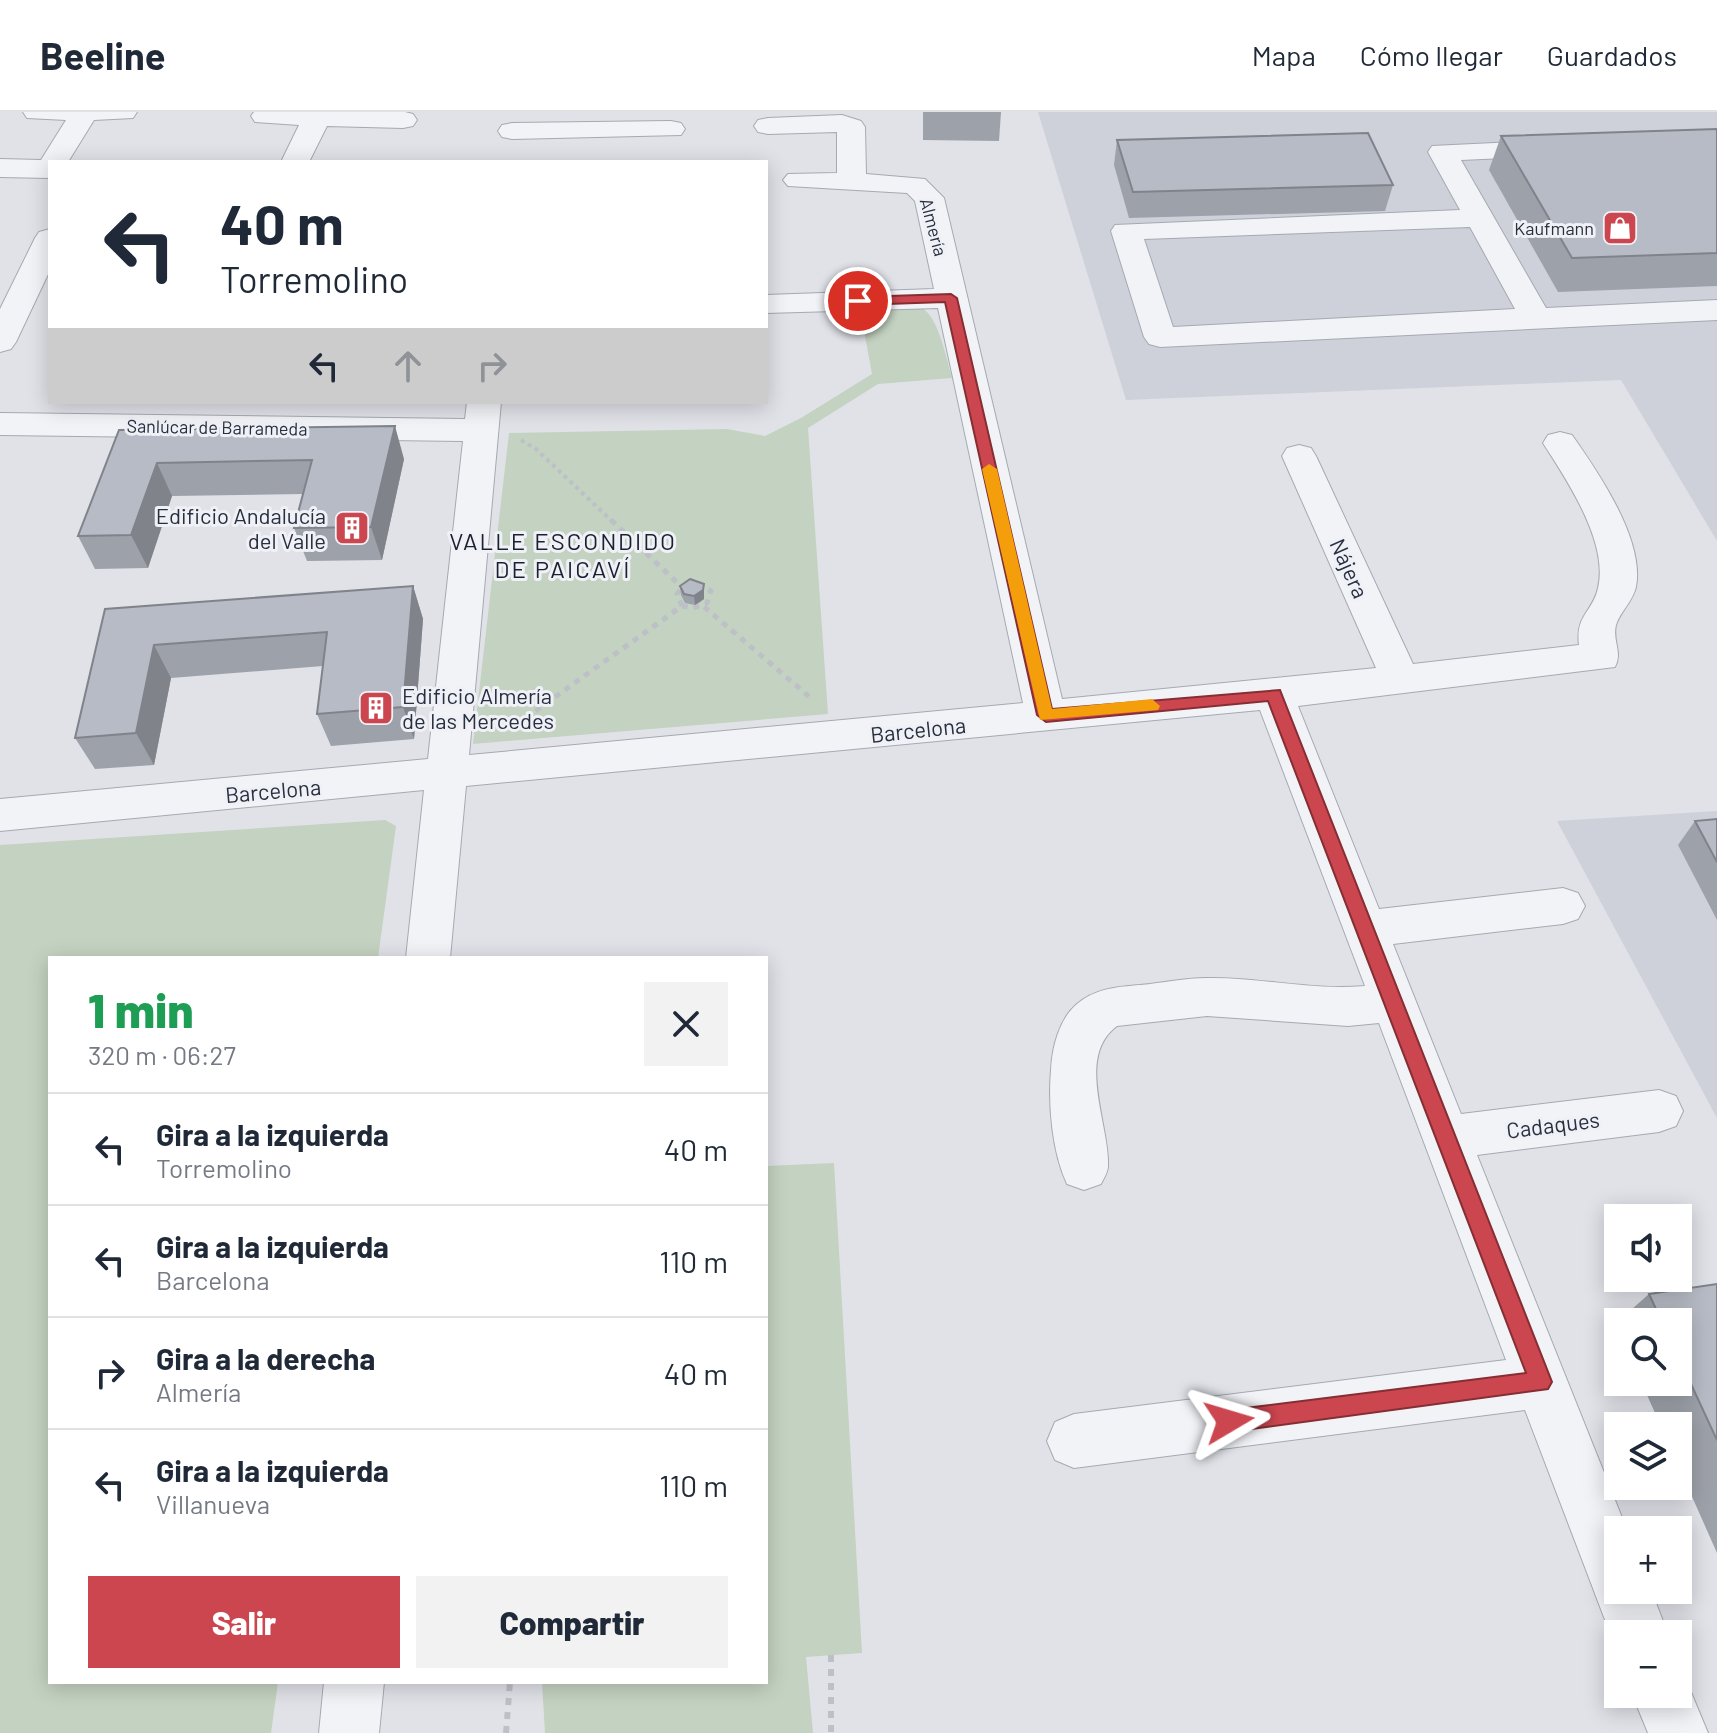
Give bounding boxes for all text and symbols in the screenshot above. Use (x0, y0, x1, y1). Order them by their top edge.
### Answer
text: Beeline (40, 32, 165, 78)
text: Mapa (1252, 38, 1316, 72)
text: Cómo llegar (1360, 38, 1503, 72)
text: Guardados (1547, 38, 1677, 72)
text: 40 m (220, 189, 344, 256)
icon: left (88, 192, 192, 296)
street label: Almería (916, 196, 952, 258)
shop icon: Kaufmann (1601, 209, 1639, 247)
place label: Kaufmann (1514, 217, 1594, 239)
text: Torremolino (220, 257, 408, 300)
pin (824, 267, 892, 335)
icon: arrive (836, 279, 880, 323)
icon: left (302, 344, 346, 388)
icon: ahead (386, 344, 430, 388)
icon: right (470, 344, 514, 388)
street label: Sanlúcar de Barrameda (126, 414, 308, 440)
place label: Edificio Andalucía del Valle (156, 502, 326, 553)
building icon: Edificio Andalucía del Valle (333, 509, 371, 547)
district label: VALLE ESCONDIDO DE PAICAVÍ (449, 526, 677, 583)
street label: Nájera (1325, 534, 1375, 602)
place label: Edificio Almería de las Mercedes (402, 682, 554, 733)
building icon: Edificio Almería de las Mercedes (357, 689, 395, 727)
street label: Barcelona (869, 711, 967, 747)
street label: Barcelona (224, 773, 322, 807)
text: 1 min (88, 980, 194, 1038)
button: close (644, 982, 728, 1066)
text: 320 m · 06:27 (88, 1039, 236, 1070)
street label: Cadaques (1505, 1105, 1601, 1143)
text: Gira a la izquierda (156, 1116, 389, 1152)
icon: left (88, 1127, 132, 1171)
text: 40 m (664, 1131, 728, 1167)
text: Torremolino (156, 1152, 292, 1183)
map controls (1604, 1204, 1692, 1708)
button: sound (1604, 1204, 1692, 1292)
text: Gira a la izquierda (156, 1228, 389, 1264)
icon: left (88, 1239, 132, 1283)
text: 110 m (659, 1243, 728, 1279)
text: Barcelona (156, 1264, 270, 1295)
button: search (1604, 1308, 1692, 1396)
text: Gira a la derecha (156, 1340, 375, 1376)
icon: right (88, 1351, 132, 1395)
text: 40 m (664, 1355, 728, 1391)
text: Almería (156, 1376, 241, 1407)
position arrow (1187, 1379, 1271, 1463)
button: layers (1604, 1412, 1692, 1500)
text: Gira a la izquierda (156, 1452, 389, 1488)
icon: left (88, 1463, 132, 1507)
text: 110 m (659, 1467, 728, 1503)
text: Villanueva (156, 1488, 270, 1519)
button: + (1604, 1516, 1692, 1604)
button: Salir (88, 1576, 400, 1668)
button: Compartir (416, 1576, 728, 1668)
button: − (1604, 1620, 1692, 1708)

